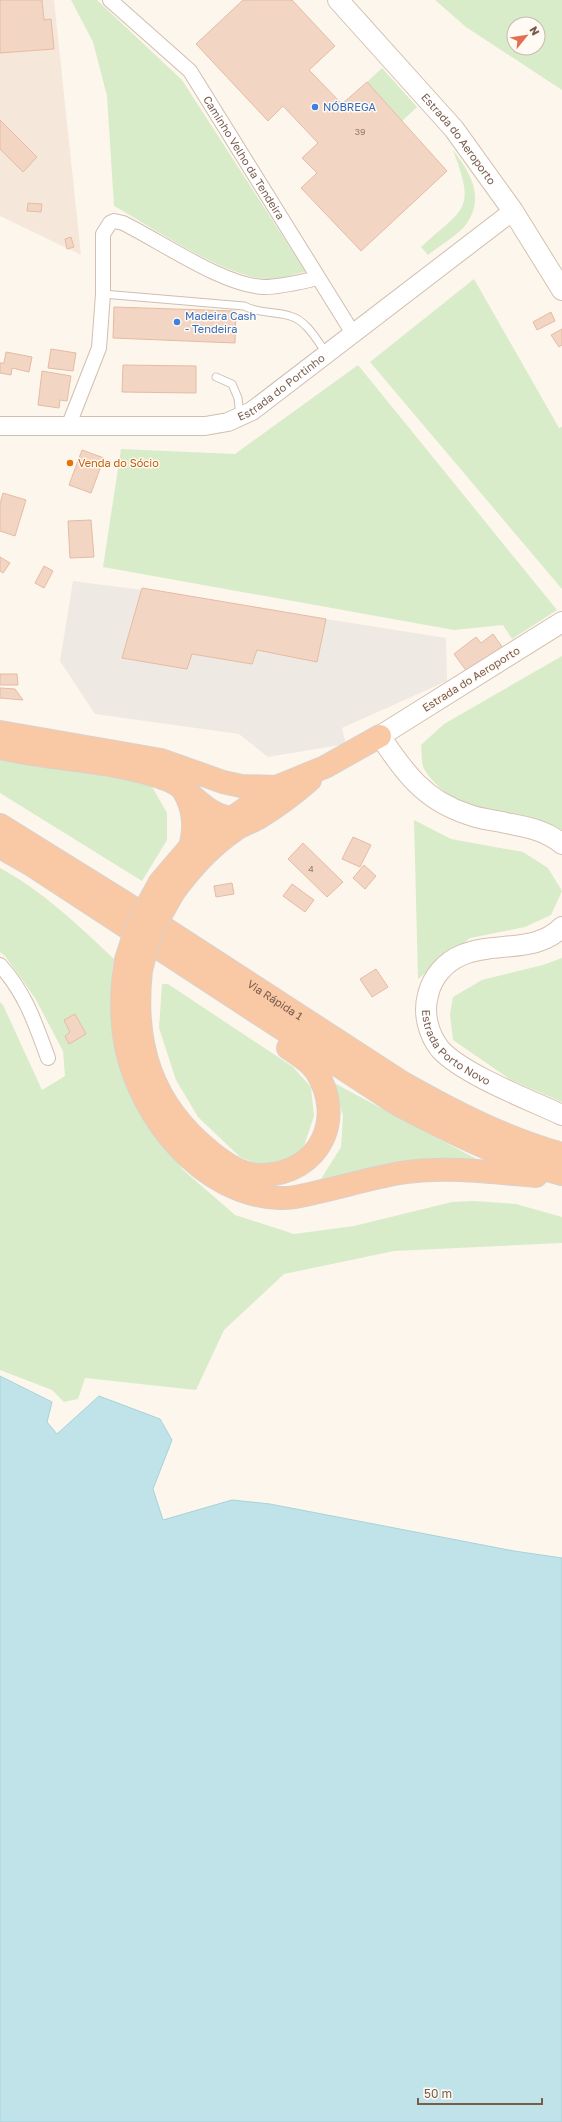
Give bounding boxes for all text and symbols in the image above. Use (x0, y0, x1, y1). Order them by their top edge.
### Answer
north arrow (506, 16, 546, 56)
text: N (527, 24, 543, 38)
street label: Estrada do Aeroporto (419, 90, 499, 187)
street label: Caminho Velho da Tendeira (201, 93, 288, 222)
place label: NÓBREGA (323, 100, 377, 113)
marker: NÓBREGA (310, 102, 320, 112)
house number: 39 (355, 126, 365, 137)
place label: Madeira Cash - Tendeira (185, 309, 256, 335)
marker: Madeira Cash - Tendeira (172, 317, 182, 327)
street label: Estrada do Portinho (235, 351, 327, 423)
place label: Venda do Sócio (78, 456, 159, 469)
marker: Venda do Sócio (65, 458, 75, 468)
street label: Estrada do Aeroporto (420, 643, 522, 714)
house number: 4 (308, 863, 314, 874)
street label: Via Rápida 1 (245, 977, 306, 1022)
street label: Estrada Porto Novo (420, 1009, 493, 1087)
scale bar (418, 2080, 542, 2106)
text: 50 m (424, 2086, 452, 2101)

